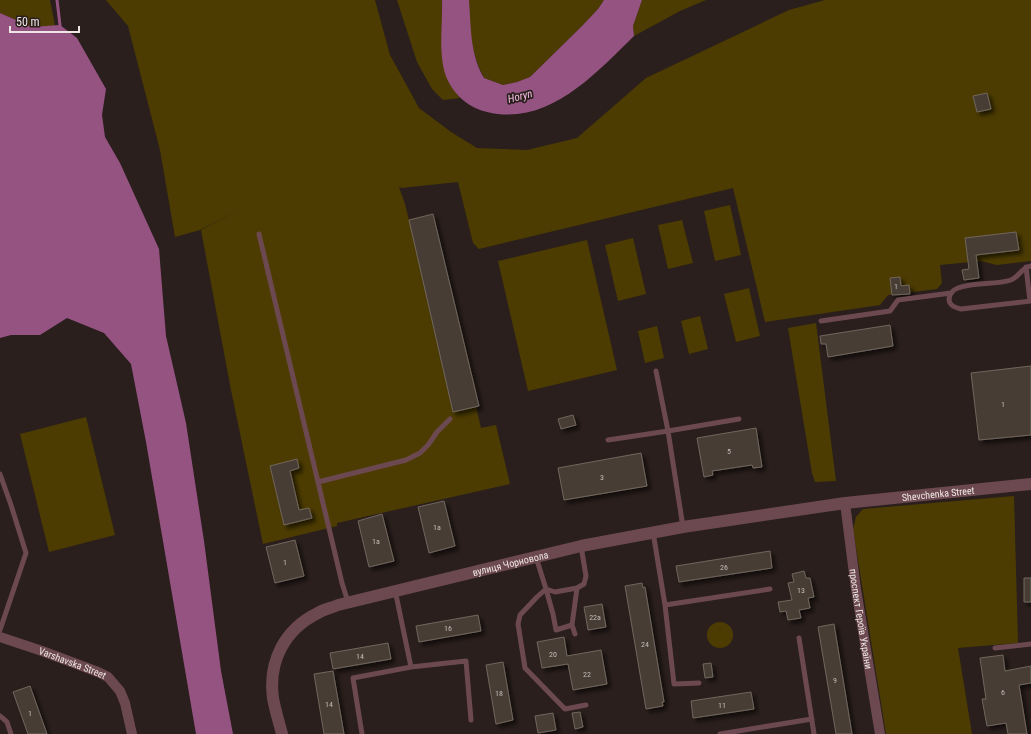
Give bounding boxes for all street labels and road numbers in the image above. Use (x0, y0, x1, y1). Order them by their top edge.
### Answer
street label: Shevchenka Street (901, 485, 975, 503)
street label: вулиця Чорновола (471, 549, 549, 578)
street label: проспект Героїв України (847, 568, 874, 670)
street label: Varshavska Street (37, 645, 108, 681)

